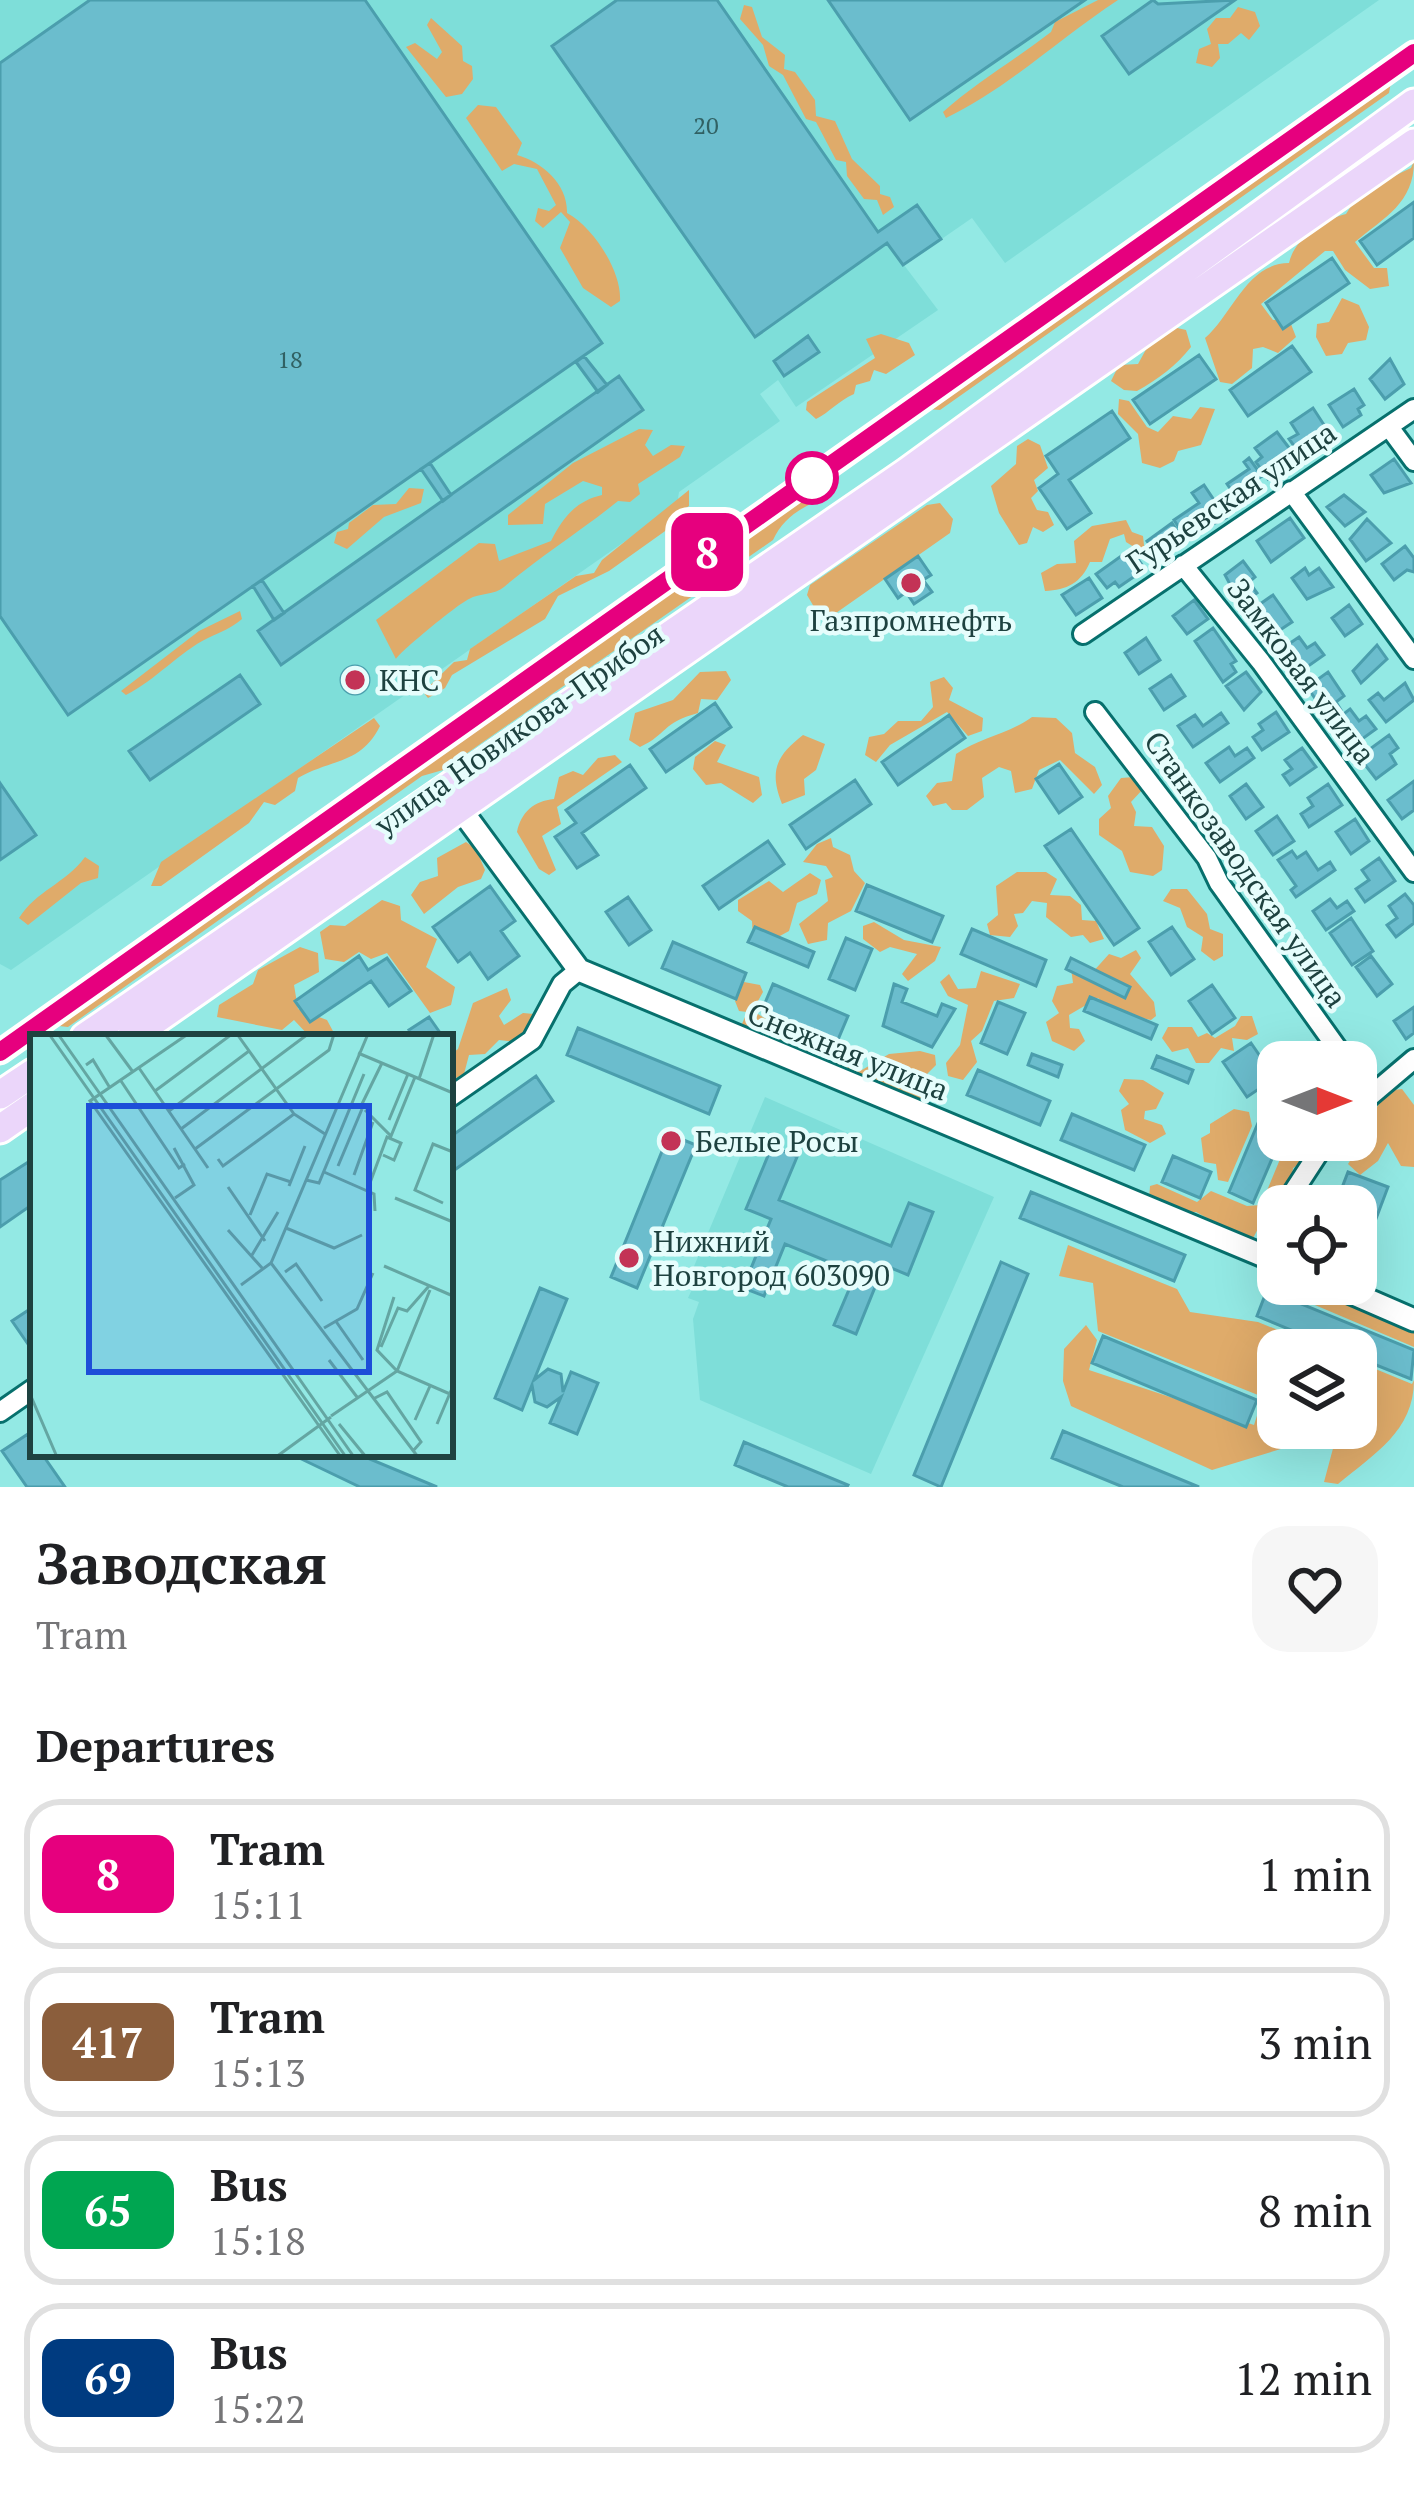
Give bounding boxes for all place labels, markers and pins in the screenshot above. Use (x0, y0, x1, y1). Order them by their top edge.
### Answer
unlabelled marker (787, 453, 837, 503)
marker: Газпромнефть (898, 570, 924, 596)
place label: Газпромнефть (810, 600, 1012, 640)
place label: КНС (379, 660, 440, 700)
marker: КНС (342, 667, 368, 693)
place label: Белые Росы (695, 1121, 859, 1161)
marker: Белые Росы (658, 1128, 684, 1154)
place label: Нижний Новгород 603090 (653, 1221, 890, 1295)
marker: Нижний Новгород 603090 (616, 1245, 642, 1271)

